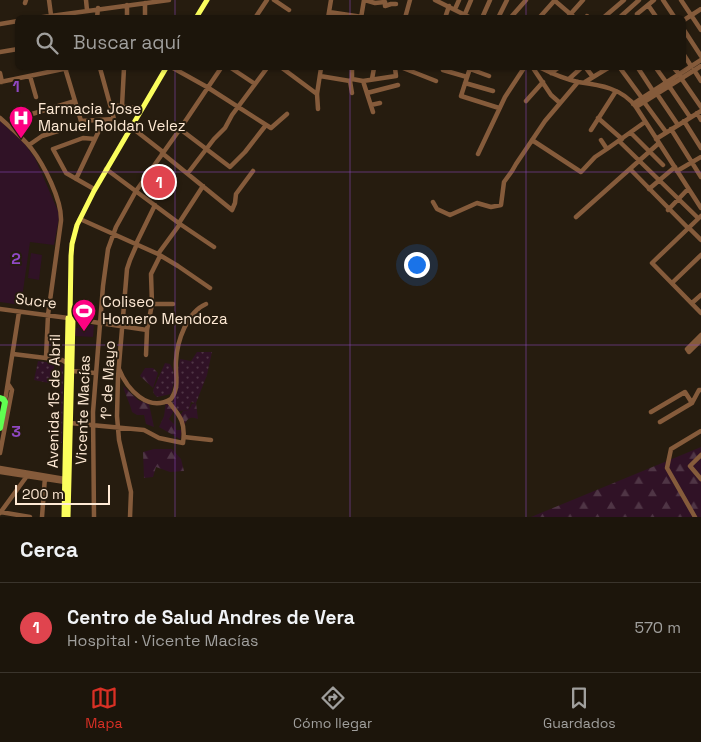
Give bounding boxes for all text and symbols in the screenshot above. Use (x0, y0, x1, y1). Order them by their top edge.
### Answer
search box (15, 15, 686, 70)
icon: search (33, 29, 61, 57)
text: Buscar aquí (73, 30, 181, 55)
text: 1 (12, 76, 20, 97)
place label: Farmacia Jose Manuel Roldan Velez (38, 99, 186, 135)
hospital icon: Farmacia Jose Manuel Roldan Velez (8, 105, 34, 139)
pin: 1 (143, 163, 175, 201)
text: 2 (11, 248, 21, 269)
your location (404, 252, 430, 278)
street label: Sucre (14, 289, 58, 312)
place label: Coliseo Homero Mendoza (102, 292, 228, 328)
sports icon: Coliseo Homero Mendoza (71, 298, 97, 332)
street label: Avenida 15 de Abril (43, 334, 64, 468)
street label: 1º de Mayo (96, 340, 119, 420)
street label: Vicente Macías (71, 355, 94, 465)
text: 3 (11, 421, 21, 442)
scale bar (15, 482, 110, 505)
text: 200 m (22, 485, 64, 503)
text: Cerca (20, 536, 78, 563)
text: Centro de Salud Andres de Vera (67, 605, 355, 630)
text: 1 (32, 617, 40, 638)
text: 570 m (635, 617, 681, 638)
text: Hospital · Vicente Macías (67, 630, 258, 651)
tab: Mapa (85, 684, 122, 732)
tab: Cómo llegar (293, 684, 372, 732)
tab: Guardados (543, 684, 616, 732)

